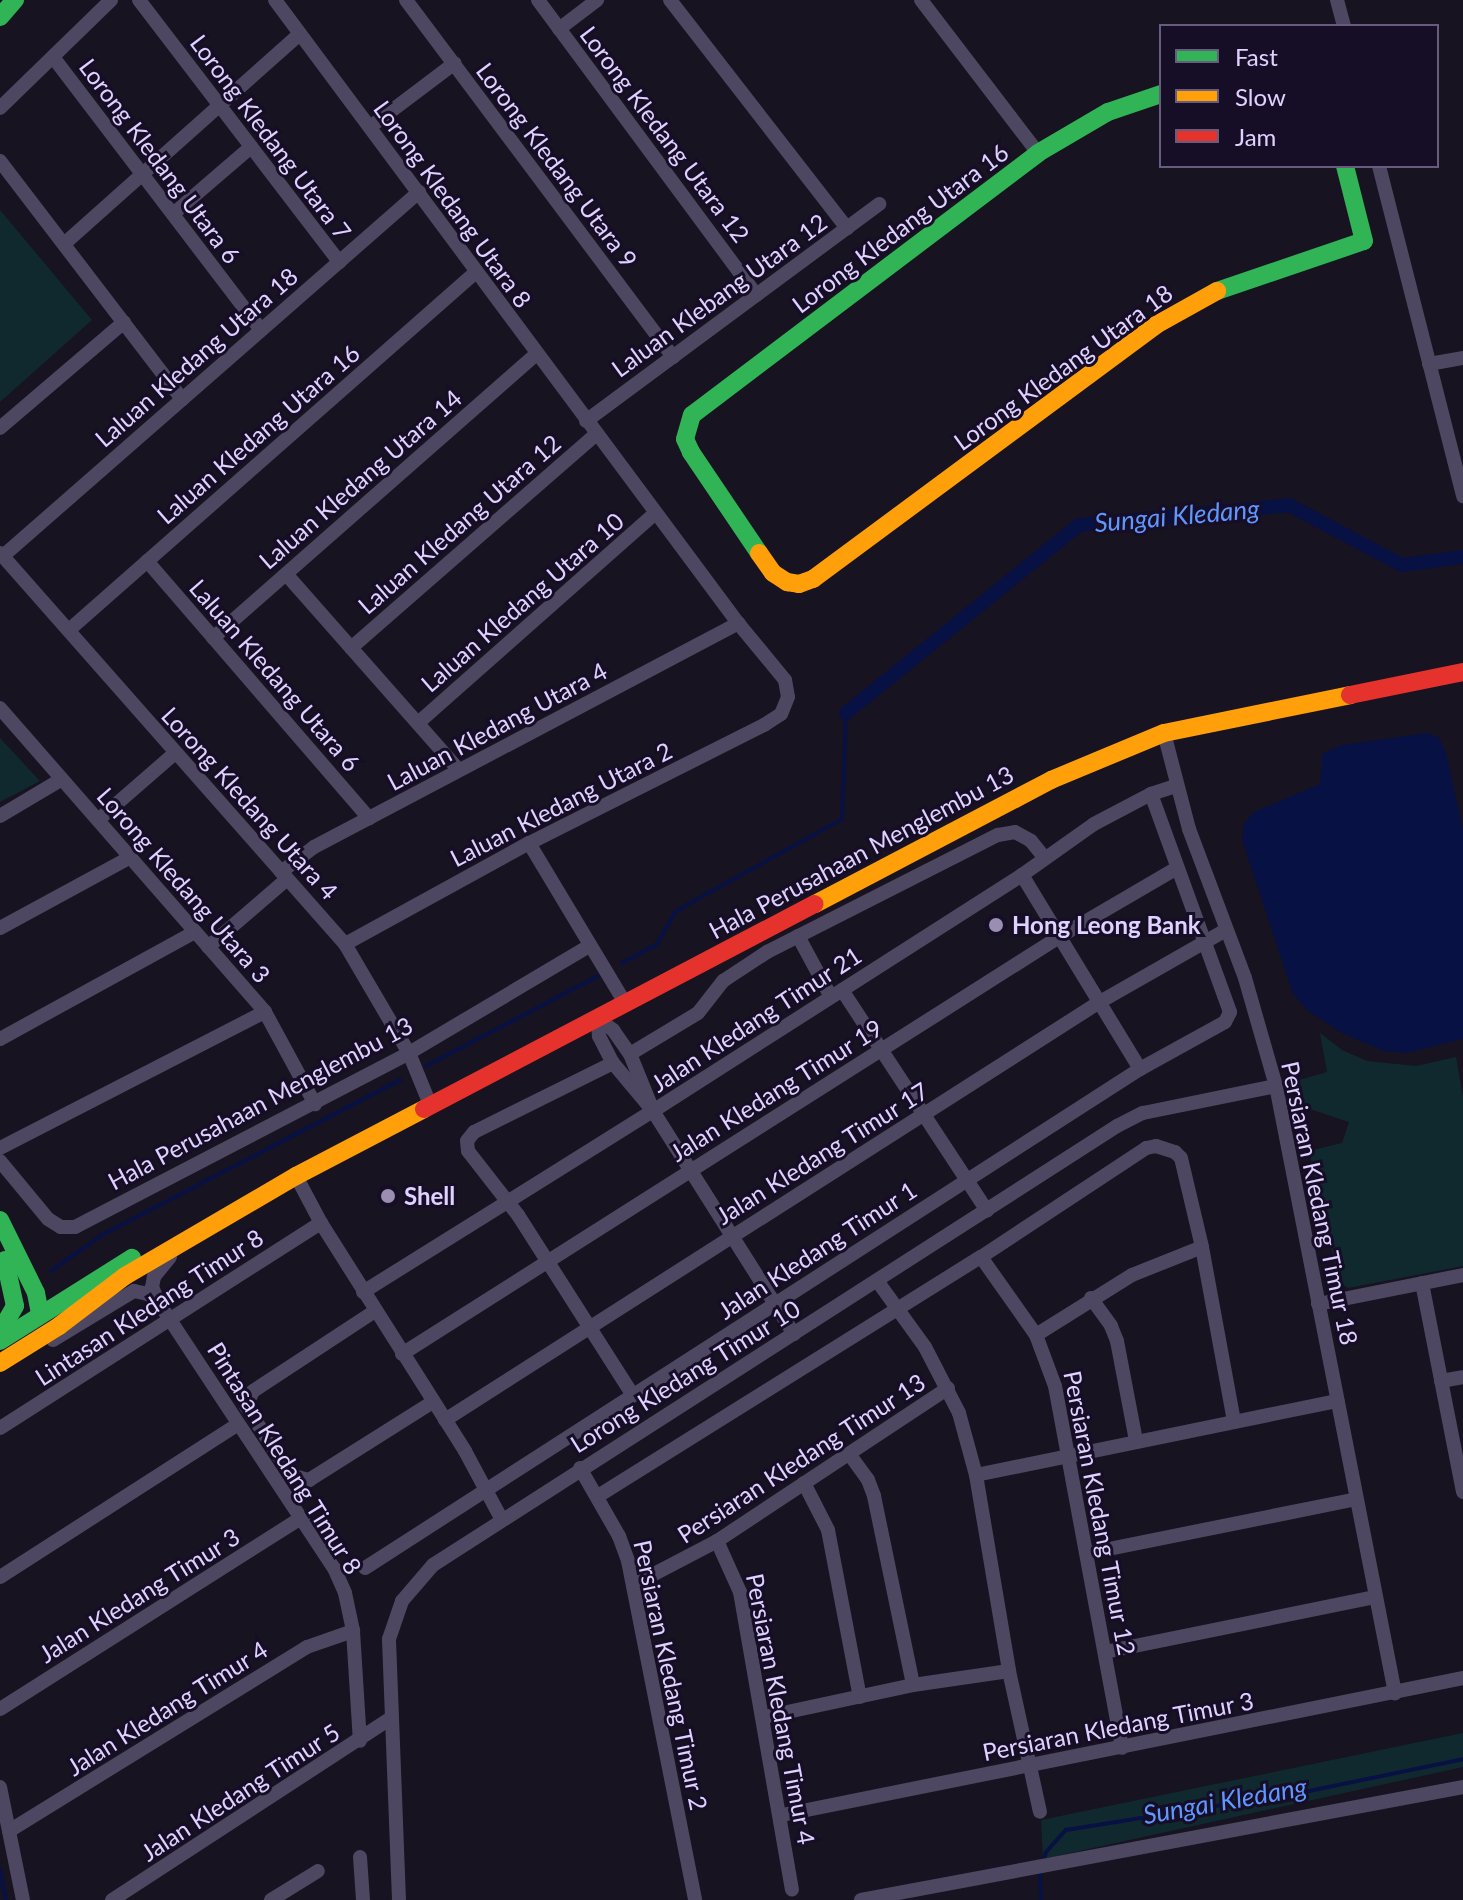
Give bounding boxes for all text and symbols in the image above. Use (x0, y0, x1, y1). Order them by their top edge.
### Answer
street label: Lorong Kledang Utara 12 (574, 20, 756, 248)
legend (1159, 24, 1439, 168)
street label: Lorong Kledang Utara 7 (185, 29, 357, 245)
text: Fast (1235, 42, 1278, 71)
street label: Lorong Kledang Utara 6 (74, 53, 246, 269)
street label: Lorong Kledang Utara 9 (471, 57, 643, 273)
text: Slow (1235, 82, 1286, 111)
street label: Lorong Kledang Utara 8 (368, 95, 538, 313)
text: Jam (1235, 122, 1276, 151)
street label: Lorong Kledang Utara 16 (786, 137, 1014, 319)
street label: Laluan Klebang Utara 12 (606, 207, 832, 383)
street label: Laluan Kledang Utara 18 (89, 261, 303, 453)
street label: Lorong Kledang Utara 18 (948, 278, 1178, 456)
street label: Laluan Kledang Utara 16 (151, 338, 365, 530)
street label: Laluan Kledang Utara 14 (253, 383, 467, 575)
street label: Laluan Kledang Utara 12 (352, 428, 566, 620)
water label: Sungai Kledang (1093, 493, 1261, 539)
street label: Laluan Kledang Utara 10 (415, 506, 629, 698)
street label: Laluan Kledang Utara 6 (184, 573, 366, 777)
street label: Laluan Kledang Utara 4 (382, 656, 612, 796)
street label: Lorong Kledang Utara 4 (156, 701, 344, 905)
street label: Laluan Kledang Utara 2 (445, 736, 677, 872)
street label: Hala Perusahaan Menglembu 13 (704, 759, 1018, 945)
street label: Lorong Kledang Utara 3 (91, 782, 277, 988)
place label: Hong Leong Bank (1012, 911, 1201, 939)
marker: Hong Leong Bank (987, 916, 1005, 934)
street label: Jalan Kledang Timur 21 (645, 940, 867, 1098)
street label: Hala Perusahaan Menglembu 13 (103, 1010, 417, 1196)
street label: Jalan Kledang Timur 19 (664, 1013, 888, 1167)
street label: Persiaran Kledang Timur 18 (1276, 1058, 1364, 1348)
street label: Jalan Kledang Timur 17 (710, 1076, 934, 1230)
street label: Jalan Kledang Timur 1 (712, 1175, 922, 1325)
place label: Shell (404, 1182, 455, 1210)
marker: Shell (379, 1187, 397, 1205)
street label: Lintasan Kledang Timur 8 (29, 1222, 269, 1392)
street label: Lorong Kledang Timur 10 (564, 1293, 806, 1459)
street label: Pintasan Kledang Timur 8 (201, 1336, 369, 1580)
street label: Persiaran Kledang Timur 13 (671, 1367, 931, 1549)
street label: Persiaran Kledang Timur 12 (1058, 1368, 1142, 1658)
street label: Jalan Kledang Timur 3 (33, 1521, 245, 1669)
street label: Persiaran Kledang Timur 2 (628, 1537, 714, 1813)
street label: Persiaran Kledang Timur 4 (740, 1570, 822, 1848)
street label: Jalan Kledang Timur 4 (61, 1634, 273, 1782)
street label: Persiaran Kledang Timur 3 (979, 1685, 1257, 1767)
street label: Jalan Kledang Timur 5 (135, 1717, 345, 1867)
water label: Sungai Kledang (1141, 1771, 1309, 1831)

